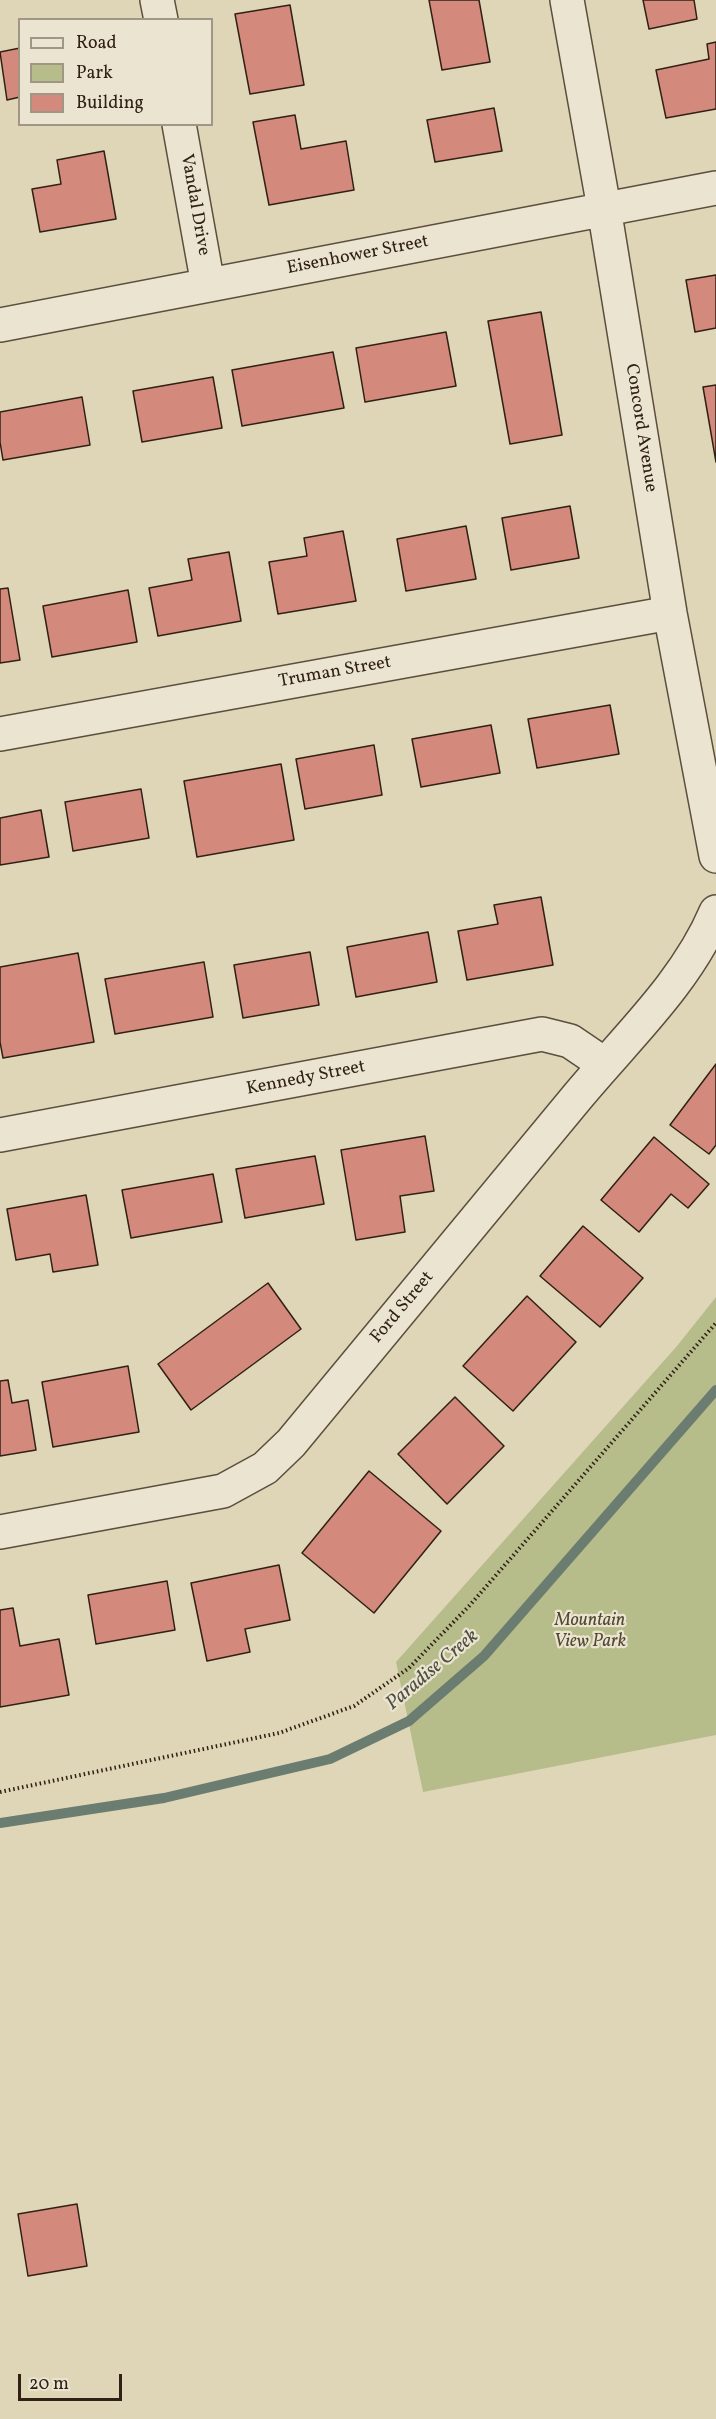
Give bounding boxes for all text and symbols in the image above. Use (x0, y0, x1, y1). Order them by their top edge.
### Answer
legend (18, 18, 213, 126)
text: Road (76, 31, 117, 56)
text: Park (76, 61, 113, 86)
text: Building (76, 91, 144, 116)
street label: Vandal Drive (174, 153, 214, 257)
street label: Eisenhower Street (285, 232, 431, 280)
street label: Concord Avenue (619, 362, 661, 494)
street label: Truman Street (277, 652, 393, 694)
street label: Kennedy Street (245, 1057, 367, 1101)
street label: Ford Street (367, 1268, 439, 1348)
park label: Mountain View Park (554, 1611, 626, 1654)
water label: Paradise Creek (382, 1625, 484, 1717)
scale bar (21, 2362, 124, 2400)
text: 20 m (29, 2372, 69, 2397)

